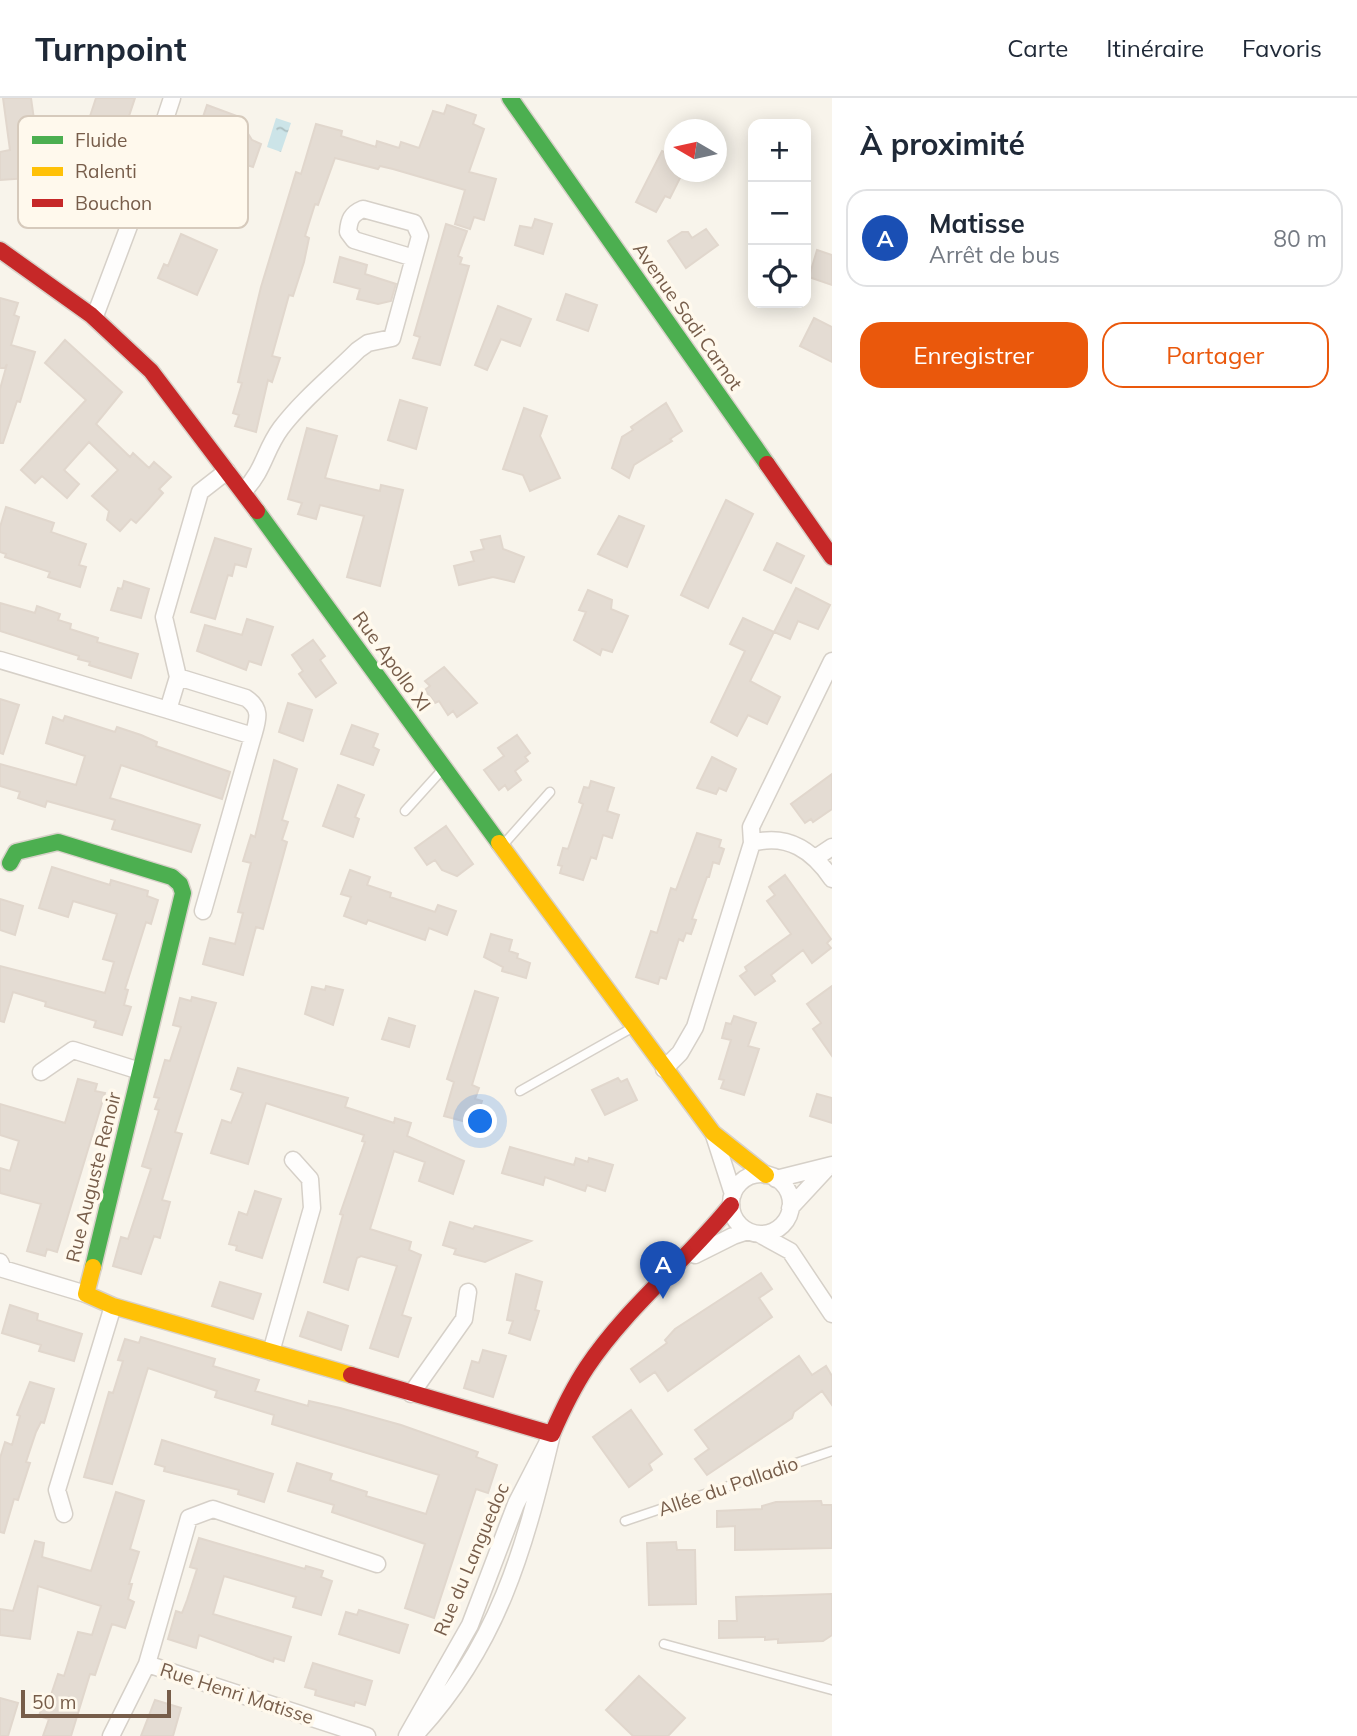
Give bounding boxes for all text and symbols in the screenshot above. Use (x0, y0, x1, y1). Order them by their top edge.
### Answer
text: Turnpoint (35, 28, 187, 69)
text: Carte (1007, 33, 1068, 63)
text: Itinéraire (1106, 33, 1204, 63)
text: Favoris (1242, 33, 1322, 63)
legend (18, 116, 248, 228)
north arrow (664, 119, 727, 182)
map controls (748, 119, 811, 308)
button: + (748, 119, 811, 182)
text: À proximité (860, 125, 1025, 163)
text: Fluide (75, 128, 127, 152)
text: Ralenti (75, 159, 137, 183)
button: − (748, 182, 811, 245)
text: Bouchon (75, 191, 152, 215)
text: Matisse (929, 207, 1025, 240)
text: A (876, 224, 894, 253)
text: 80 m (1273, 224, 1327, 253)
street label: Avenue Sadi Carnot (628, 238, 748, 395)
text: Arrêt de bus (929, 240, 1060, 269)
button: locate (748, 245, 811, 308)
button: Enregistrer (860, 322, 1088, 388)
button: Partager (1102, 322, 1329, 388)
street label: Rue Apollo XI (348, 606, 436, 716)
street label: Rue Auguste Renoir (60, 1089, 126, 1265)
your location (463, 1104, 497, 1138)
pin: A (640, 1241, 686, 1299)
street label: Allée du Palladio (655, 1451, 801, 1521)
street label: Rue du Languedoc (428, 1479, 514, 1639)
street label: Rue Henri Matisse (157, 1657, 317, 1729)
scale bar (21, 1687, 172, 1719)
text: 50 m (32, 1690, 76, 1714)

